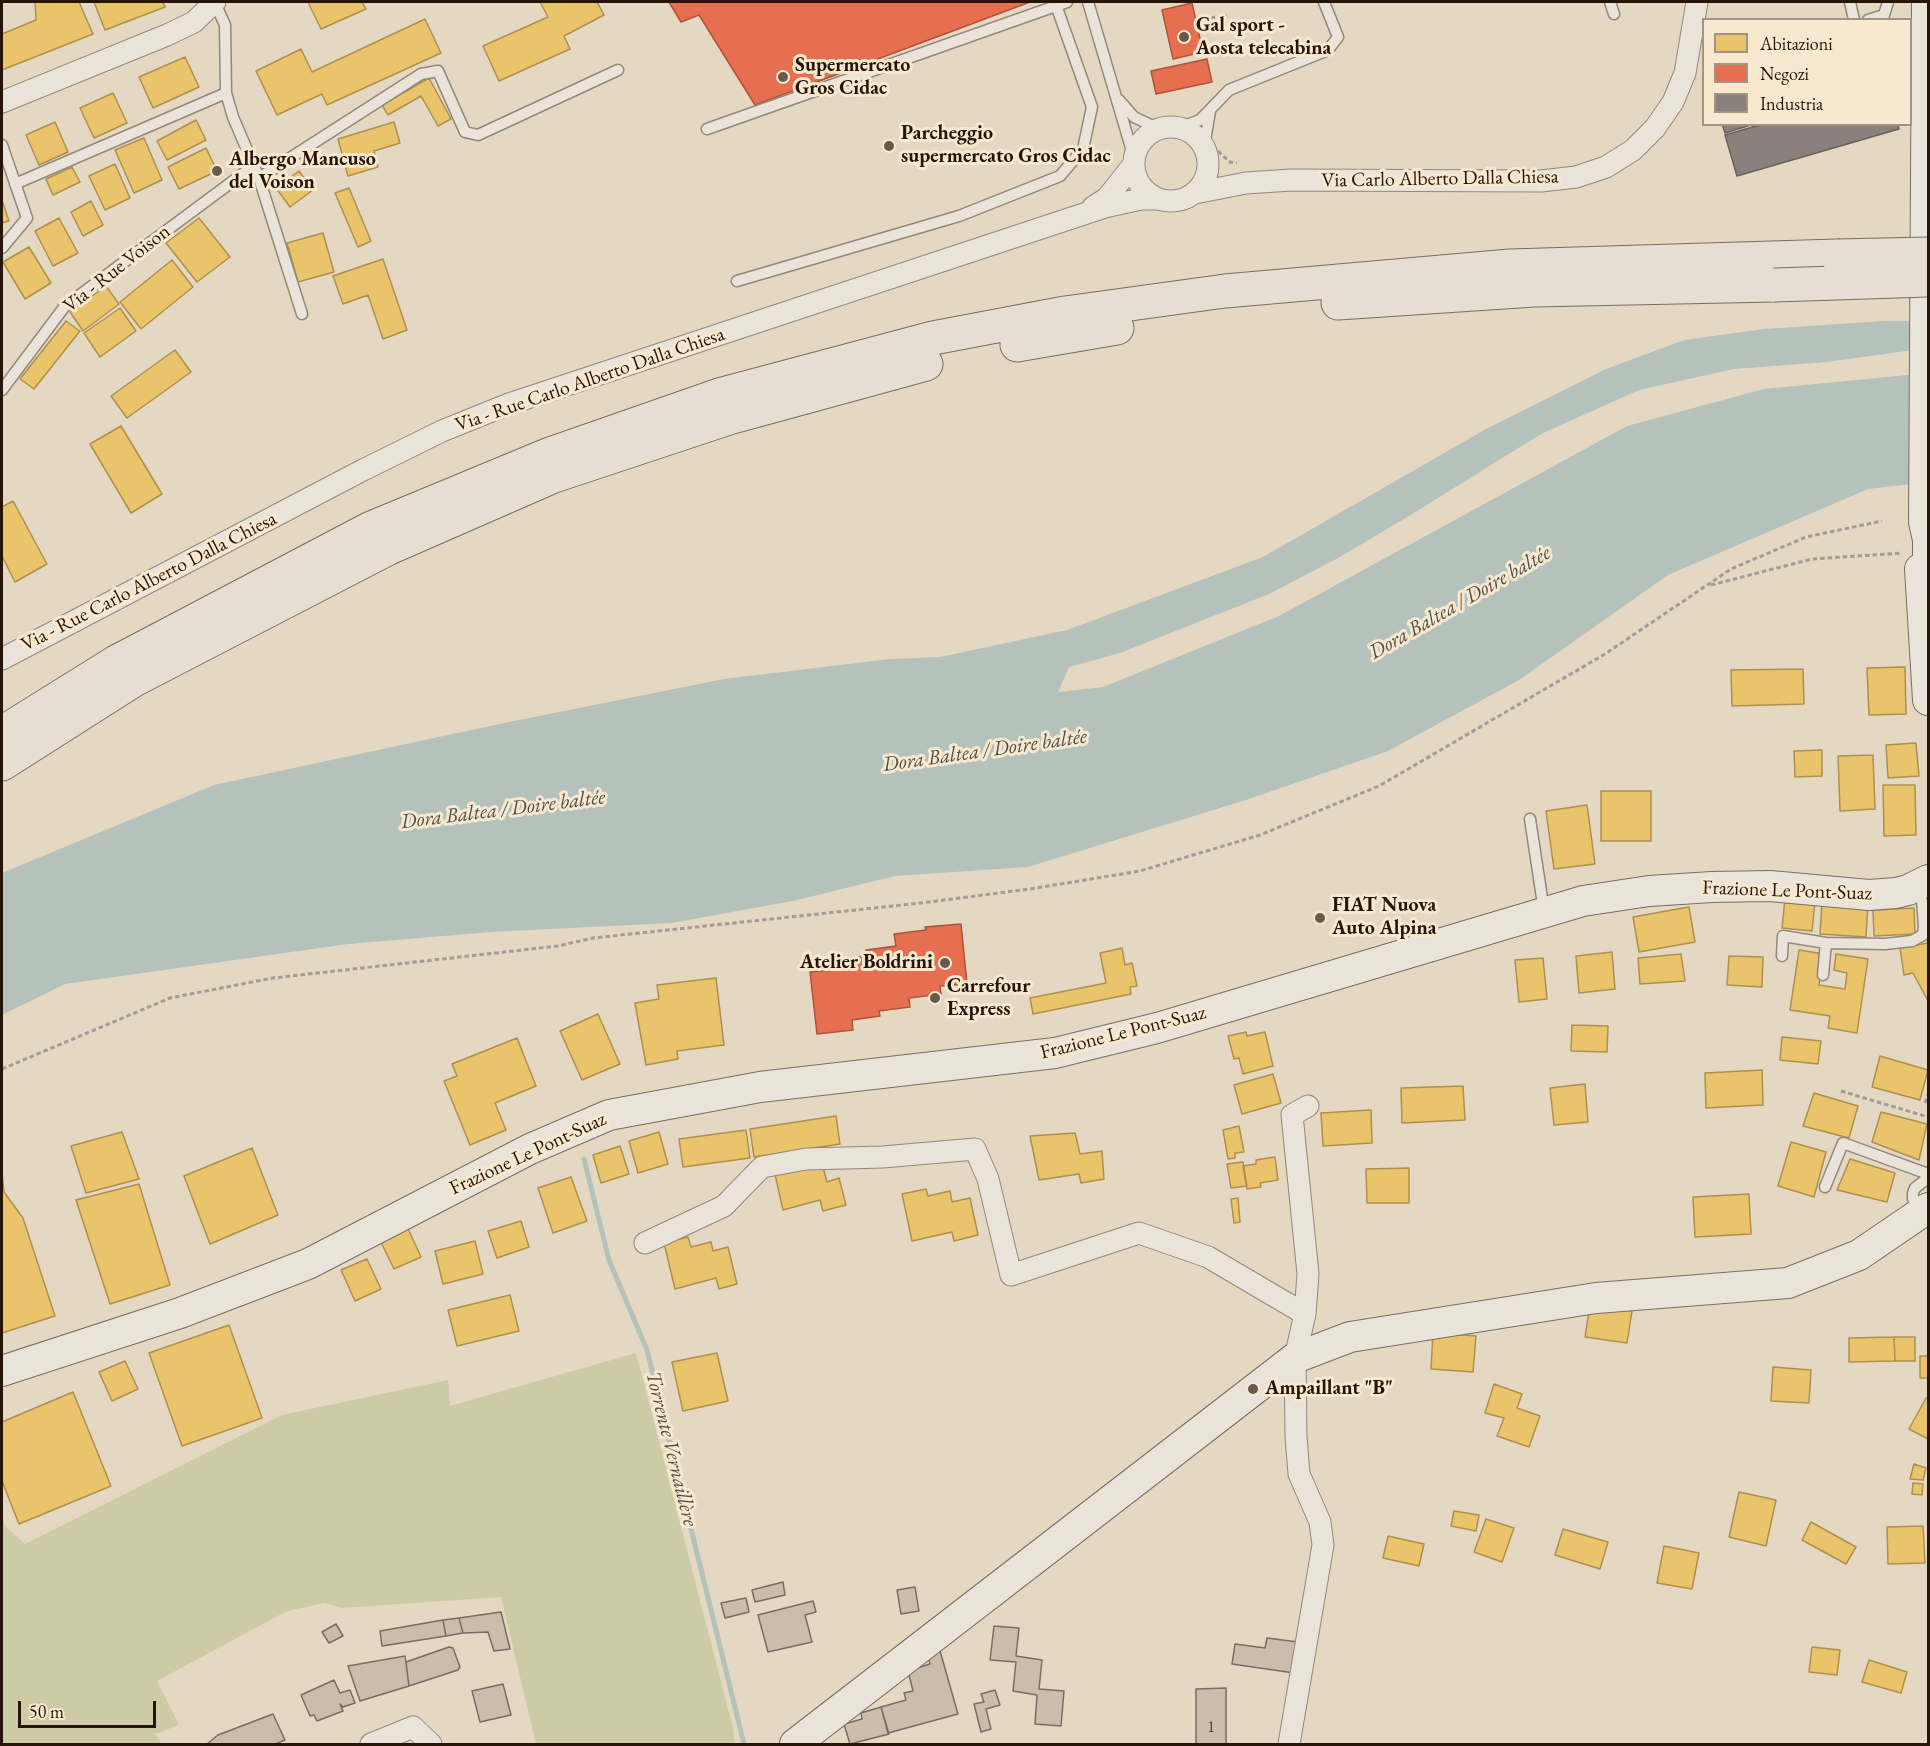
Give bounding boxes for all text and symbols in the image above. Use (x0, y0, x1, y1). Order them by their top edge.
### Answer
place label: Gal sport - Aosta telecabina (1196, 14, 1331, 61)
legend (1702, 18, 1912, 126)
marker: Gal sport - Aosta telecabina (1177, 30, 1191, 44)
text: Abitazioni (1760, 32, 1833, 55)
place label: Supermercato Gros Cidac (795, 54, 910, 101)
text: Negozi (1760, 62, 1809, 85)
marker: Supermercato Gros Cidac (776, 70, 790, 84)
text: Industria (1760, 92, 1823, 115)
place label: Parcheggio supermercato Gros Cidac (901, 122, 1111, 169)
marker: Parcheggio supermercato Gros Cidac (882, 139, 896, 153)
place label: Albergo Mancuso del Voison (229, 148, 376, 195)
marker: Albergo Mancuso del Voison (210, 164, 224, 178)
street label: Via Carlo Alberto Dalla Chiesa (1321, 165, 1559, 193)
street label: Via - Rue Voison (59, 220, 175, 318)
street label: Via - Rue Carlo Alberto Dalla Chiesa (452, 323, 728, 437)
street label: Via - Rue Carlo Alberto Dalla Chiesa (17, 507, 281, 657)
water label: Dora Baltea / Doire baltée (1365, 541, 1555, 665)
water label: Dora Baltea / Doire baltée (881, 724, 1089, 778)
water label: Dora Baltea / Doire baltée (399, 785, 607, 835)
street label: Frazione Le Pont-Suaz (1702, 876, 1872, 906)
place label: FIAT Nuova Auto Alpina (1332, 894, 1437, 941)
marker: FIAT Nuova Auto Alpina (1313, 911, 1327, 925)
place label: Atelier Boldrini (800, 951, 933, 975)
marker: Atelier Boldrini (938, 956, 952, 970)
place label: Carrefour Express (947, 975, 1030, 1022)
marker: Carrefour Express (928, 991, 942, 1005)
street label: Frazione Le Pont-Suaz (1038, 1001, 1208, 1065)
street label: Frazione Le Pont-Suaz (446, 1107, 610, 1201)
water label: Torrente Vernaillère (640, 1369, 702, 1529)
place label: Ampaillant "B" (1265, 1377, 1393, 1401)
marker: Ampaillant "B" (1246, 1382, 1260, 1396)
scale bar (21, 1689, 159, 1727)
text: 50 m (29, 1700, 64, 1723)
house number: 1 (1207, 1718, 1215, 1738)

